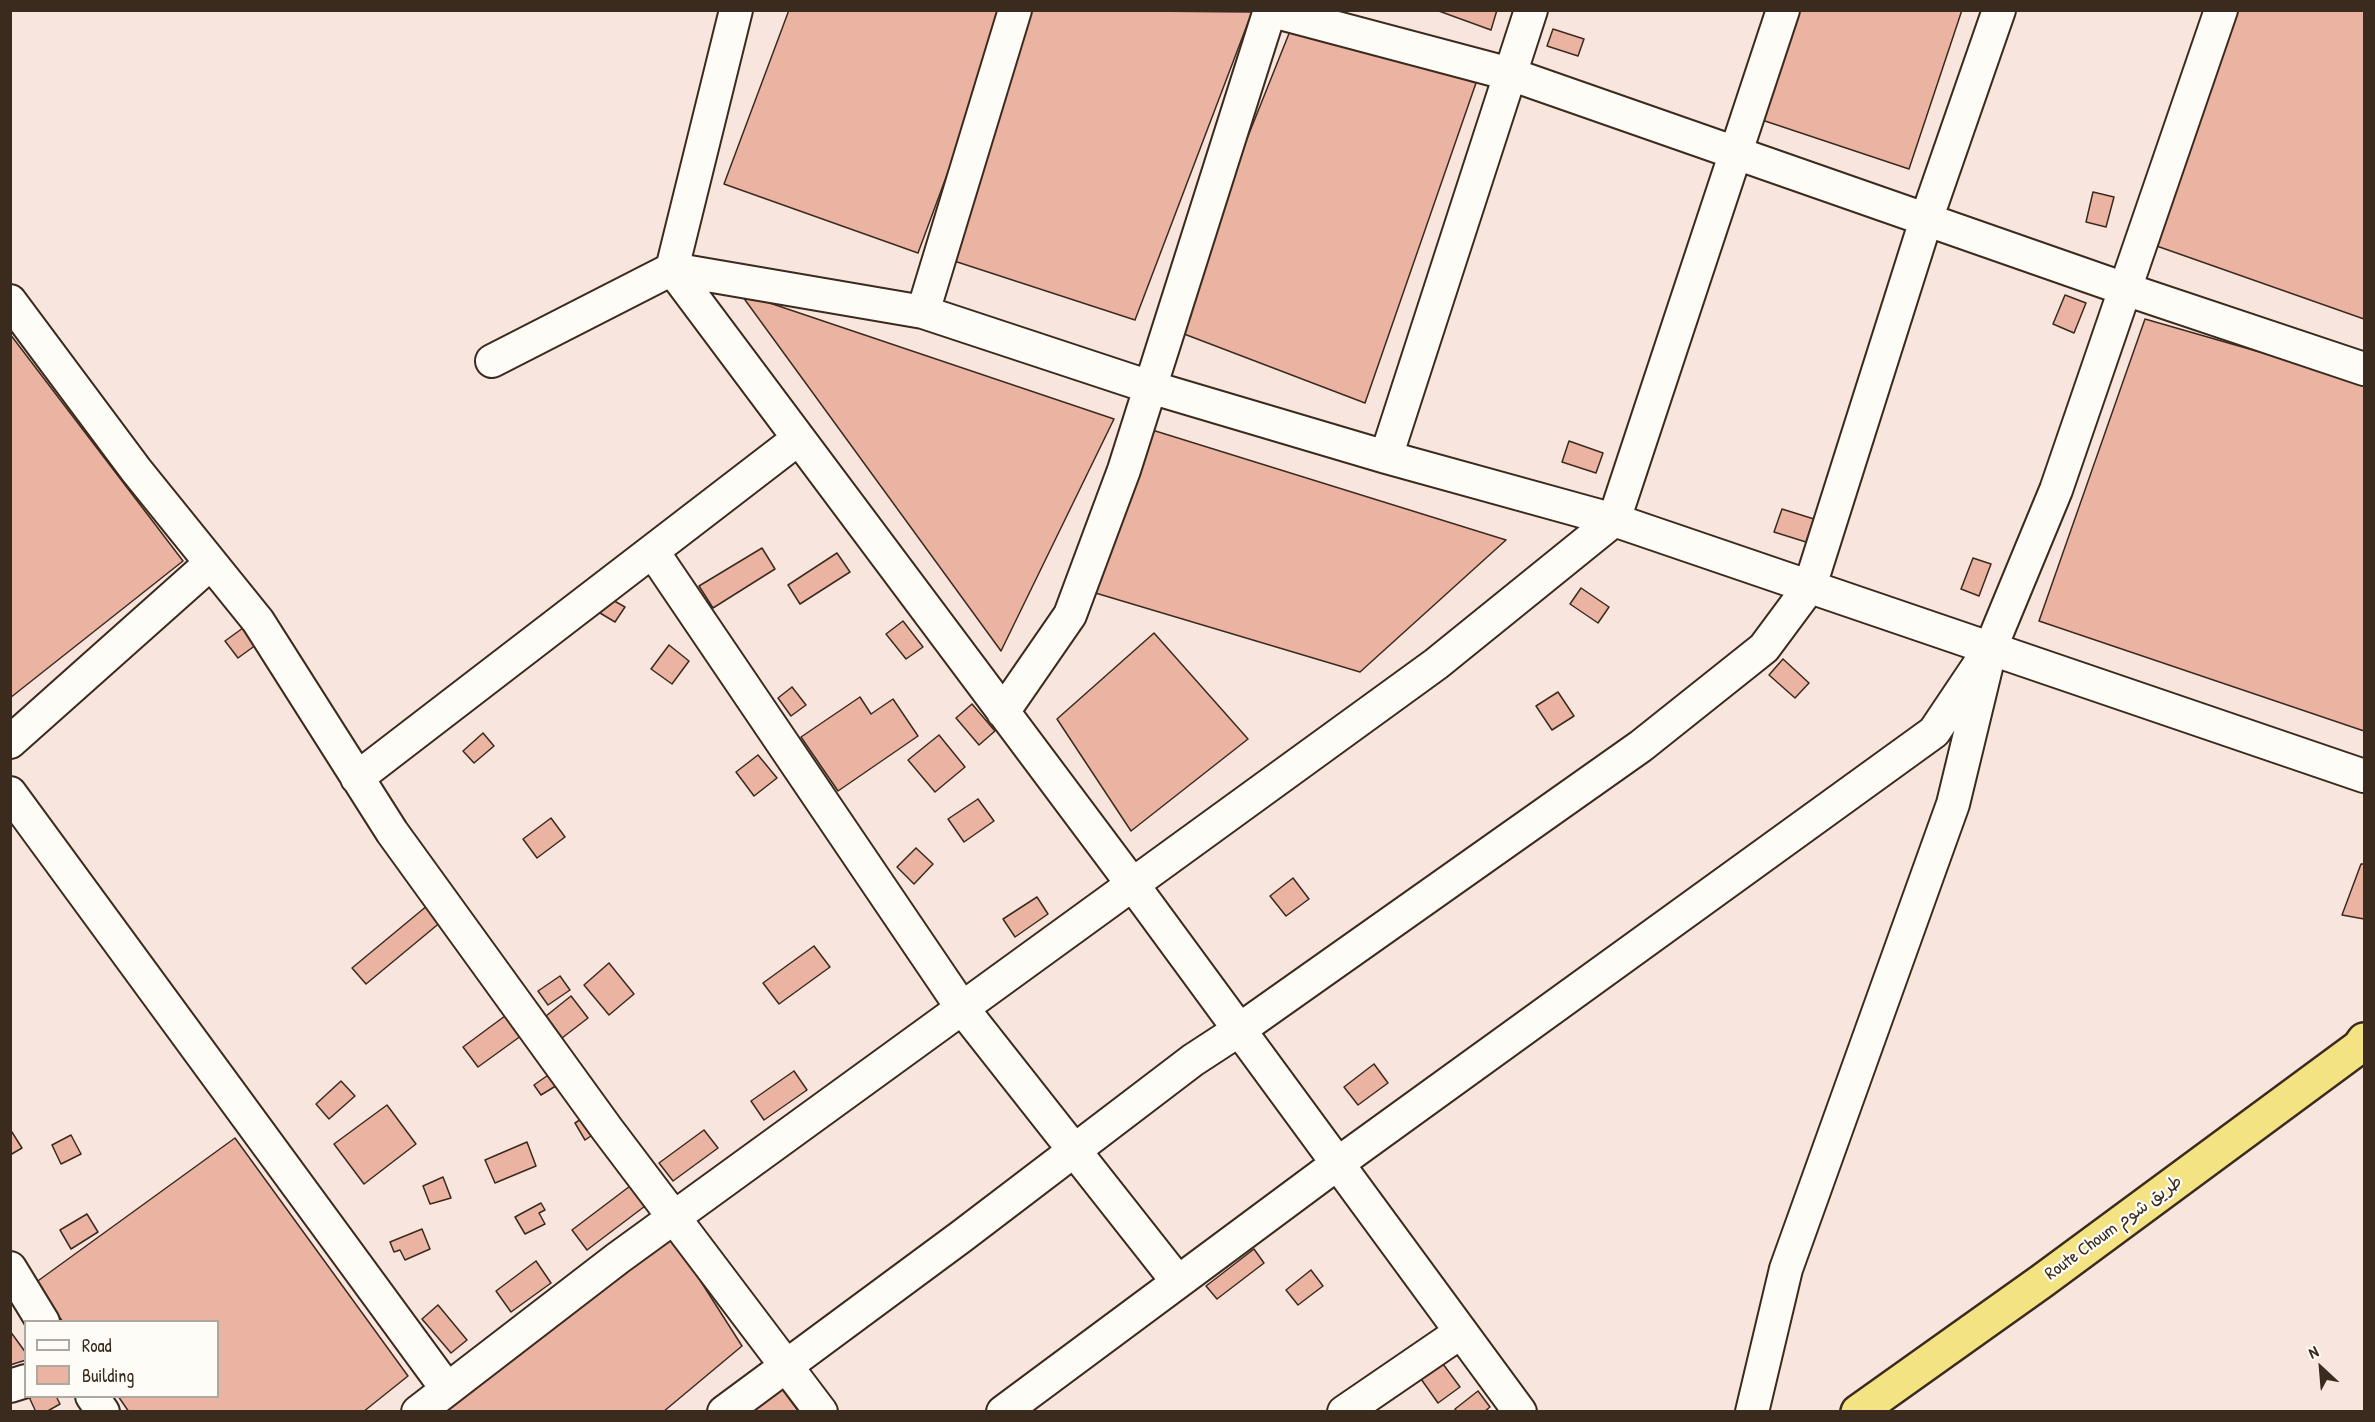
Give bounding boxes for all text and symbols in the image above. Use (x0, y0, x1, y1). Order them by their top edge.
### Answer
street label: Route Choum طريق شوم (2041, 1171, 2187, 1285)
legend (24, 1320, 219, 1398)
text: Road (82, 1333, 112, 1358)
north arrow (2291, 1338, 2351, 1398)
text: N (2304, 1340, 2322, 1364)
text: Building (82, 1363, 134, 1388)

